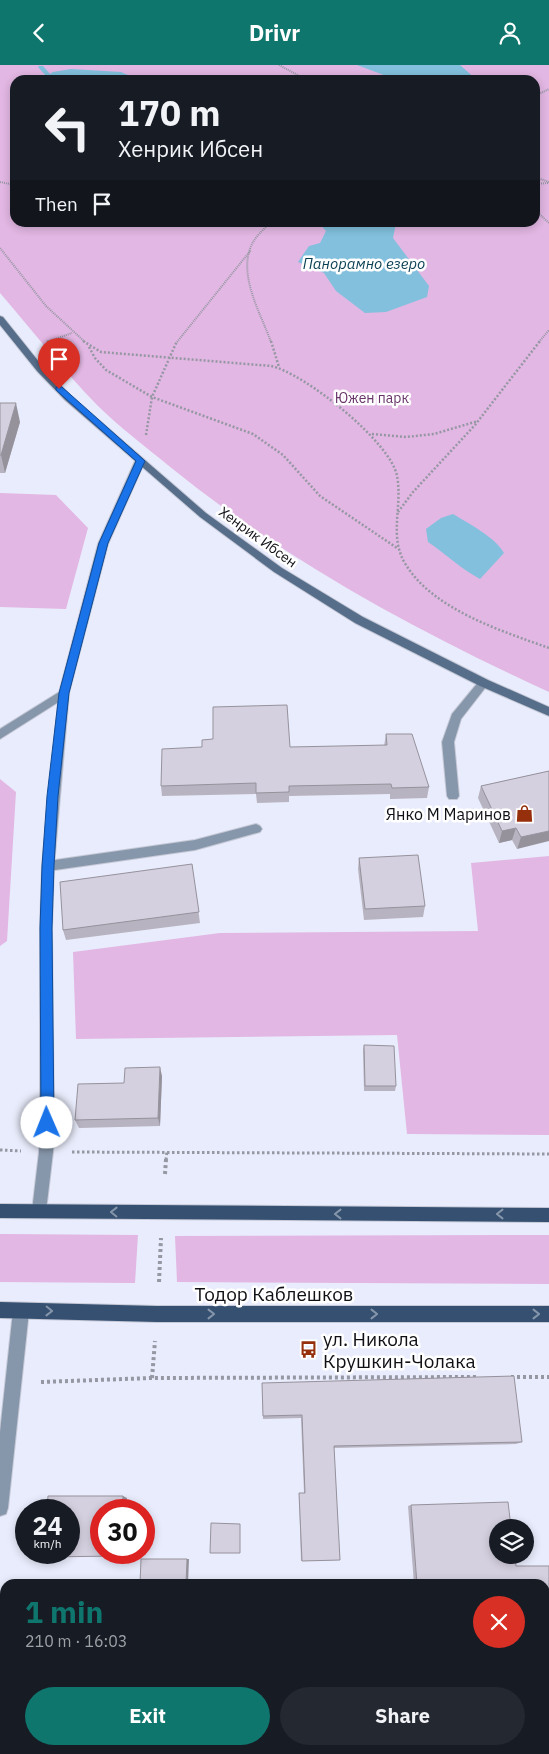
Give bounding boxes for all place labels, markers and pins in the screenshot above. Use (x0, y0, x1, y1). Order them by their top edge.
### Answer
pin (38, 338, 80, 389)
place label: Янко М Маринов (386, 804, 511, 824)
shop icon: Янко М Маринов (515, 804, 535, 824)
place label: ул. Никола Крушкин-Чолака (323, 1327, 476, 1373)
bus stop icon: ул. Никола Крушкин-Чолака (299, 1340, 319, 1360)

